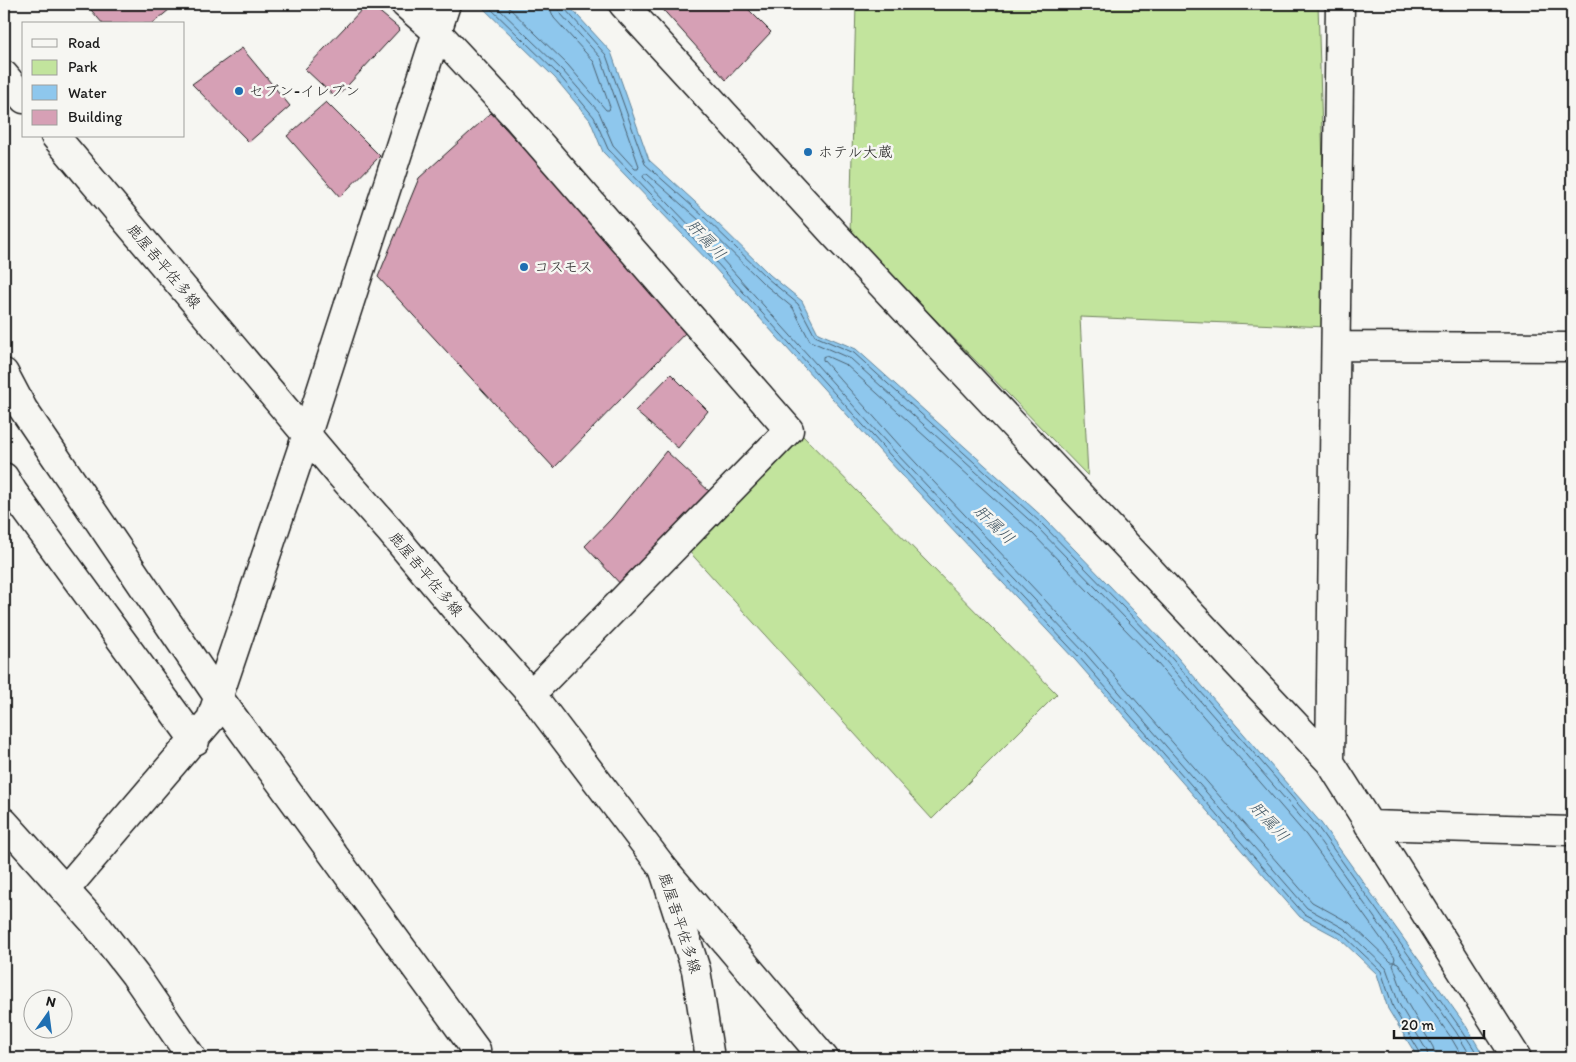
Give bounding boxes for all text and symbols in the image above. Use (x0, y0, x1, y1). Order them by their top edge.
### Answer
legend (22, 22, 185, 138)
text: Road (68, 34, 101, 52)
text: Park (68, 58, 98, 76)
place label: セブン-イレブン (249, 82, 360, 100)
text: Water (68, 84, 107, 102)
marker: セブン-イレブン (233, 85, 245, 97)
text: Building (68, 108, 122, 126)
place label: ホテル大蔵 (818, 143, 892, 161)
marker: ホテル大蔵 (802, 146, 814, 158)
water label: 肝属川 (683, 215, 730, 263)
street label: 鹿屋吾平佐多線 (123, 220, 205, 312)
place label: コスモス (534, 258, 593, 276)
marker: コスモス (518, 261, 530, 273)
water label: 肝属川 (971, 501, 1019, 548)
street label: 鹿屋吾平佐多線 (385, 528, 467, 620)
water label: 肝属川 (1246, 797, 1293, 845)
street label: 鹿屋吾平佐多線 (655, 870, 705, 976)
north arrow (22, 990, 72, 1040)
text: N (44, 992, 58, 1011)
scale bar (1394, 1007, 1484, 1039)
text: 20 m (1401, 1016, 1435, 1034)

